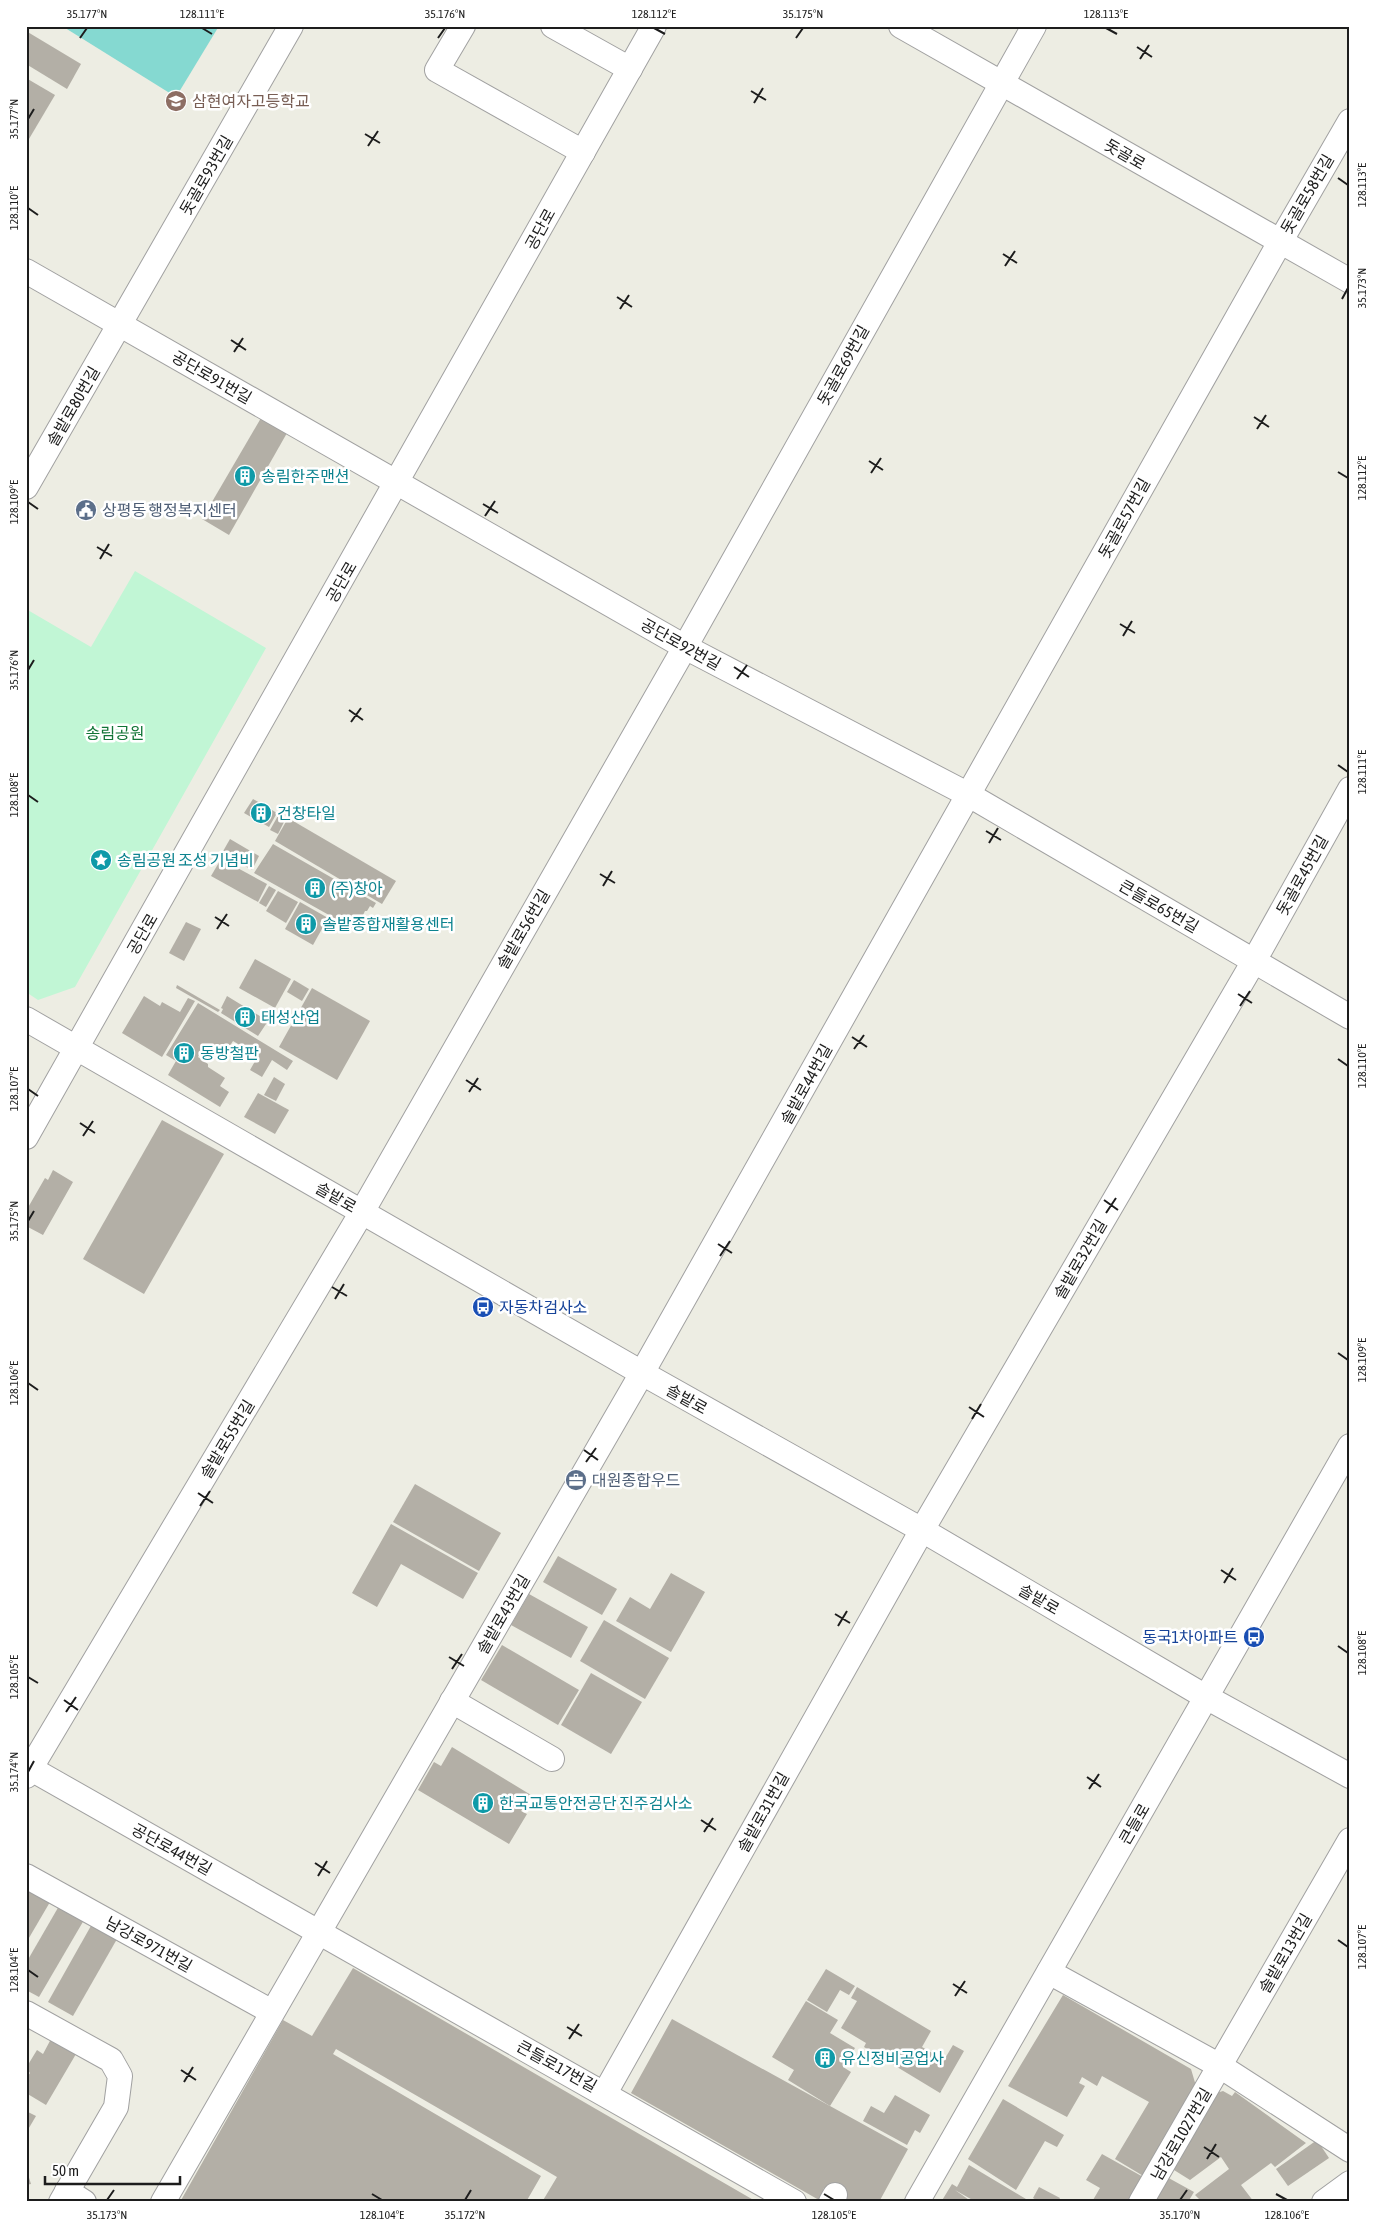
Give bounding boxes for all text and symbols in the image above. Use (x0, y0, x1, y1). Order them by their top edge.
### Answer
text: 35.177°N (67, 7, 107, 21)
text: 128.111°E (180, 7, 224, 21)
text: 35.176°N (425, 7, 465, 21)
text: 128.112°E (632, 7, 676, 21)
text: 35.175°N (783, 7, 823, 21)
text: 128.113°E (1084, 7, 1128, 21)
school or university icon: 삼현여자고등학교 (164, 89, 188, 113)
place label: 삼현여자고등학교 (192, 92, 310, 110)
text: 35.177°N (7, 99, 21, 139)
street label: 돗골로93번길 (176, 132, 236, 218)
street label: 돗골로 (1101, 135, 1149, 173)
street label: 돗골로58번길 (1277, 151, 1337, 237)
text: 128.113°E (1355, 163, 1369, 207)
text: 128.110°E (7, 186, 21, 230)
street label: 공단로 (521, 205, 559, 253)
text: 35.173°N (1355, 268, 1369, 308)
street label: 돗골로69번길 (814, 322, 872, 408)
street label: 공단로91번길 (169, 347, 255, 407)
street label: 솔밭로80번길 (43, 363, 103, 449)
text: 128.112°E (1355, 456, 1369, 500)
building icon: 송림한주맨션 (233, 464, 257, 488)
place label: 송림한주맨션 (261, 467, 349, 485)
street label: 돗골로57번길 (1095, 475, 1153, 561)
text: 128.109°E (7, 480, 21, 524)
public building icon: 상평동 행정복지센터 (74, 498, 98, 522)
place label: 상평동 행정복지센터 (102, 501, 237, 519)
street label: 공단로 (322, 558, 360, 606)
street label: 공단로92번길 (638, 615, 724, 673)
text: 35.176°N (7, 650, 21, 690)
park label: 송림공원 (86, 724, 144, 742)
text: 128.111°E (1355, 750, 1369, 794)
text: 128.108°E (7, 773, 21, 817)
building icon: 건창타일 (249, 801, 273, 825)
place label: 건창타일 (277, 804, 336, 822)
street label: 돗골로45번길 (1273, 832, 1331, 918)
place icon: 송림공원 조성 기념비 (89, 848, 113, 872)
place label: 송림공원 조성 기념비 (117, 851, 254, 869)
building icon: (주)창아 (303, 876, 327, 900)
street label: 큰들로65번길 (1116, 876, 1202, 936)
place label: (주)창아 (331, 879, 383, 898)
street label: 솔밭로56번길 (493, 886, 553, 972)
street label: 공단로 (123, 910, 161, 958)
building icon: 솔밭종합재활용센터 (294, 912, 318, 936)
place label: 솔밭종합재활용센터 (322, 915, 454, 933)
building icon: 태성산업 (233, 1005, 257, 1029)
place label: 태성산업 (261, 1008, 320, 1026)
building icon: 동방철판 (172, 1041, 196, 1065)
street label: 솔밭로44번길 (777, 1041, 835, 1127)
place label: 동방철판 (200, 1044, 259, 1062)
text: 128.110°E (1355, 1044, 1369, 1088)
text: 128.107°E (7, 1067, 21, 1111)
street label: 솔밭로 (312, 1178, 360, 1216)
text: 35.175°N (7, 1201, 21, 1241)
street label: 솔밭로32번길 (1050, 1216, 1110, 1302)
bus stop icon: 자동차검사소 (471, 1295, 495, 1319)
place label: 자동차검사소 (499, 1298, 587, 1316)
text: 128.109°E (1355, 1338, 1369, 1382)
text: 128.106°E (7, 1361, 21, 1405)
street label: 솔밭로 (663, 1380, 711, 1418)
street label: 솔밭로55번길 (196, 1396, 258, 1482)
office icon: 대원종합우드 (564, 1468, 588, 1492)
place label: 대원종합우드 (592, 1471, 680, 1489)
street label: 솔밭로43번길 (473, 1571, 533, 1657)
street label: 솔밭로 (1015, 1580, 1063, 1618)
bus stop icon: 동국1차아파트 (1242, 1625, 1266, 1649)
place label: 동국1차아파트 (1142, 1628, 1238, 1646)
text: 128.108°E (1355, 1631, 1369, 1675)
text: 128.105°E (7, 1655, 21, 1699)
text: 35.174°N (7, 1752, 21, 1792)
street label: 솔밭로31번길 (734, 1769, 792, 1855)
building icon: 한국교통안전공단 진주검사소 (471, 1791, 495, 1815)
place label: 한국교통안전공단 진주검사소 (499, 1794, 693, 1812)
street label: 큰들로 (1115, 1800, 1153, 1848)
street label: 공단로44번길 (129, 1820, 215, 1878)
street label: 솔밭로13번길 (1255, 1910, 1315, 1996)
street label: 남강로971번길 (103, 1913, 195, 1975)
text: 128.107°E (1355, 1925, 1369, 1969)
text: 128.104°E (7, 1948, 21, 1992)
street label: 큰들로17번길 (514, 2037, 600, 2095)
building icon: 유신정비공업사 (813, 2046, 837, 2070)
place label: 유신정비공업사 (841, 2049, 944, 2067)
street label: 남강로1027번길 (1147, 2085, 1215, 2183)
scale bar (45, 2153, 180, 2185)
text: 50 m (52, 2162, 79, 2179)
text: 35.173°N (87, 2208, 127, 2222)
text: 128.104°E (360, 2208, 404, 2222)
text: 35.172°N (445, 2208, 485, 2222)
text: 128.105°E (812, 2208, 856, 2222)
text: 35.170°N (1160, 2208, 1200, 2222)
text: 128.106°E (1265, 2208, 1309, 2222)

